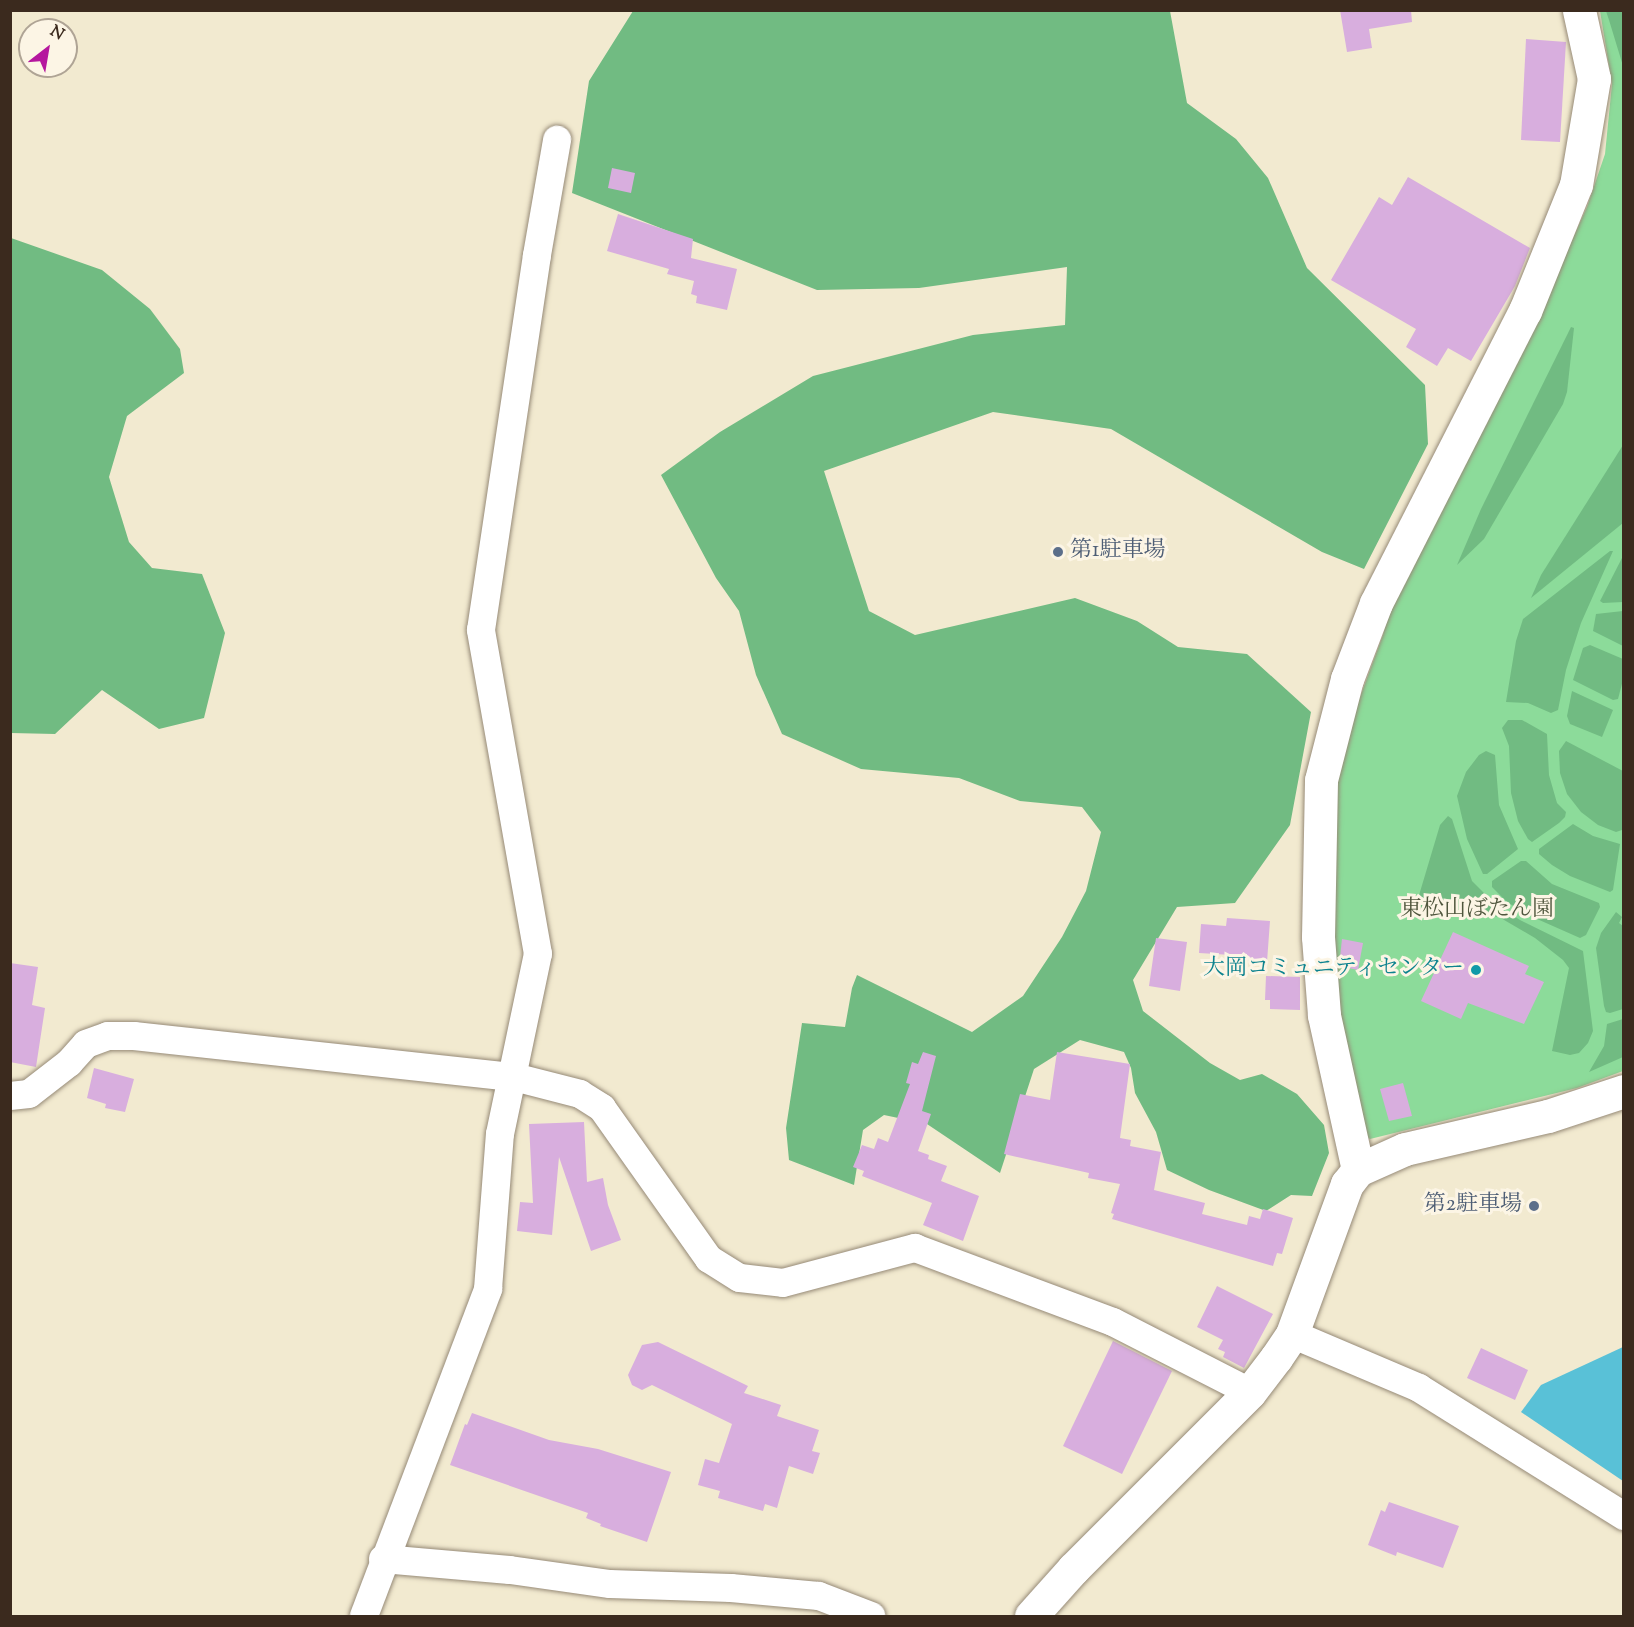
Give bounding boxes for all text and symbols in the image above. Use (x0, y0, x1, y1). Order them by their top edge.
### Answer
north arrow (18, 18, 78, 78)
text: N (45, 21, 68, 47)
place label: 第1駐車場 (1070, 539, 1165, 565)
marker: 第1駐車場 (1051, 545, 1065, 559)
park label: 東松山ぼたん園 (1400, 898, 1554, 924)
place label: 大岡コミュニティセンター (1200, 957, 1464, 983)
marker: 大岡コミュニティセンター (1469, 963, 1483, 977)
place label: 第2駐車場 (1424, 1193, 1522, 1219)
marker: 第2駐車場 (1527, 1199, 1541, 1213)

